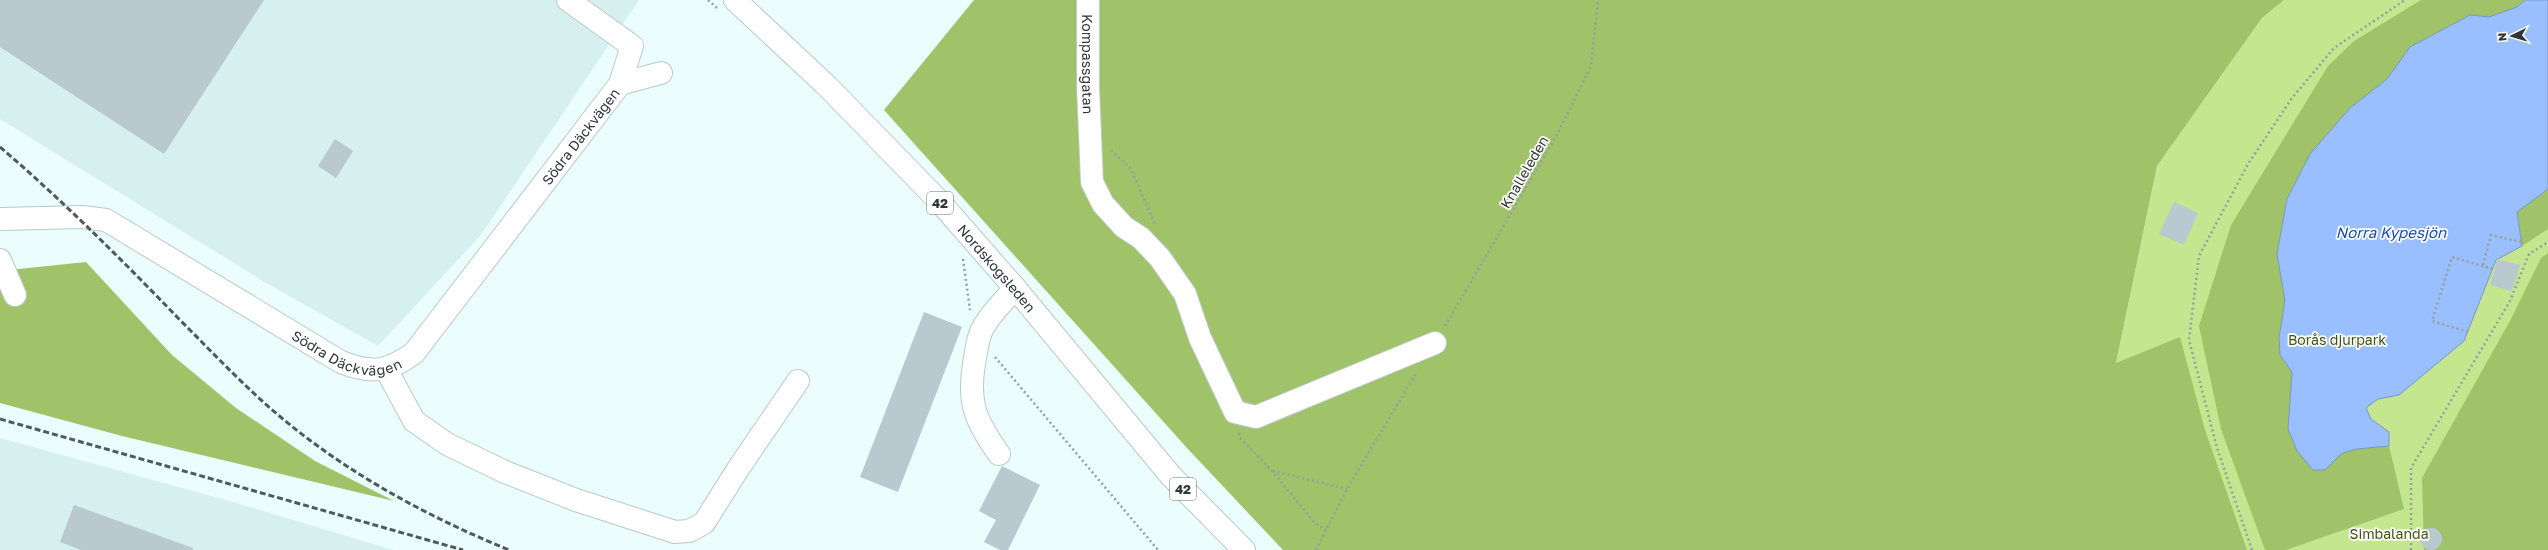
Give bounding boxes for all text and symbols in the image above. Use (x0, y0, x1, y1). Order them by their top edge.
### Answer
street label: Kompassgatan (1079, 14, 1098, 114)
north arrow (2492, 16, 2532, 56)
text: N (2495, 32, 2508, 42)
street label: Södra Däckvägen (538, 84, 622, 188)
street label: Knalleleden (1496, 133, 1552, 211)
road number: 42 (927, 192, 953, 214)
street label: Nordskogsleden (955, 221, 1040, 315)
water label: Norra Kypesjön (2336, 223, 2447, 242)
street label: Södra Däckvägen (289, 326, 404, 378)
park label: Borås djurpark (2288, 331, 2386, 348)
road number: 42 (1170, 478, 1196, 500)
park label: Simbalanda (2349, 525, 2429, 542)

